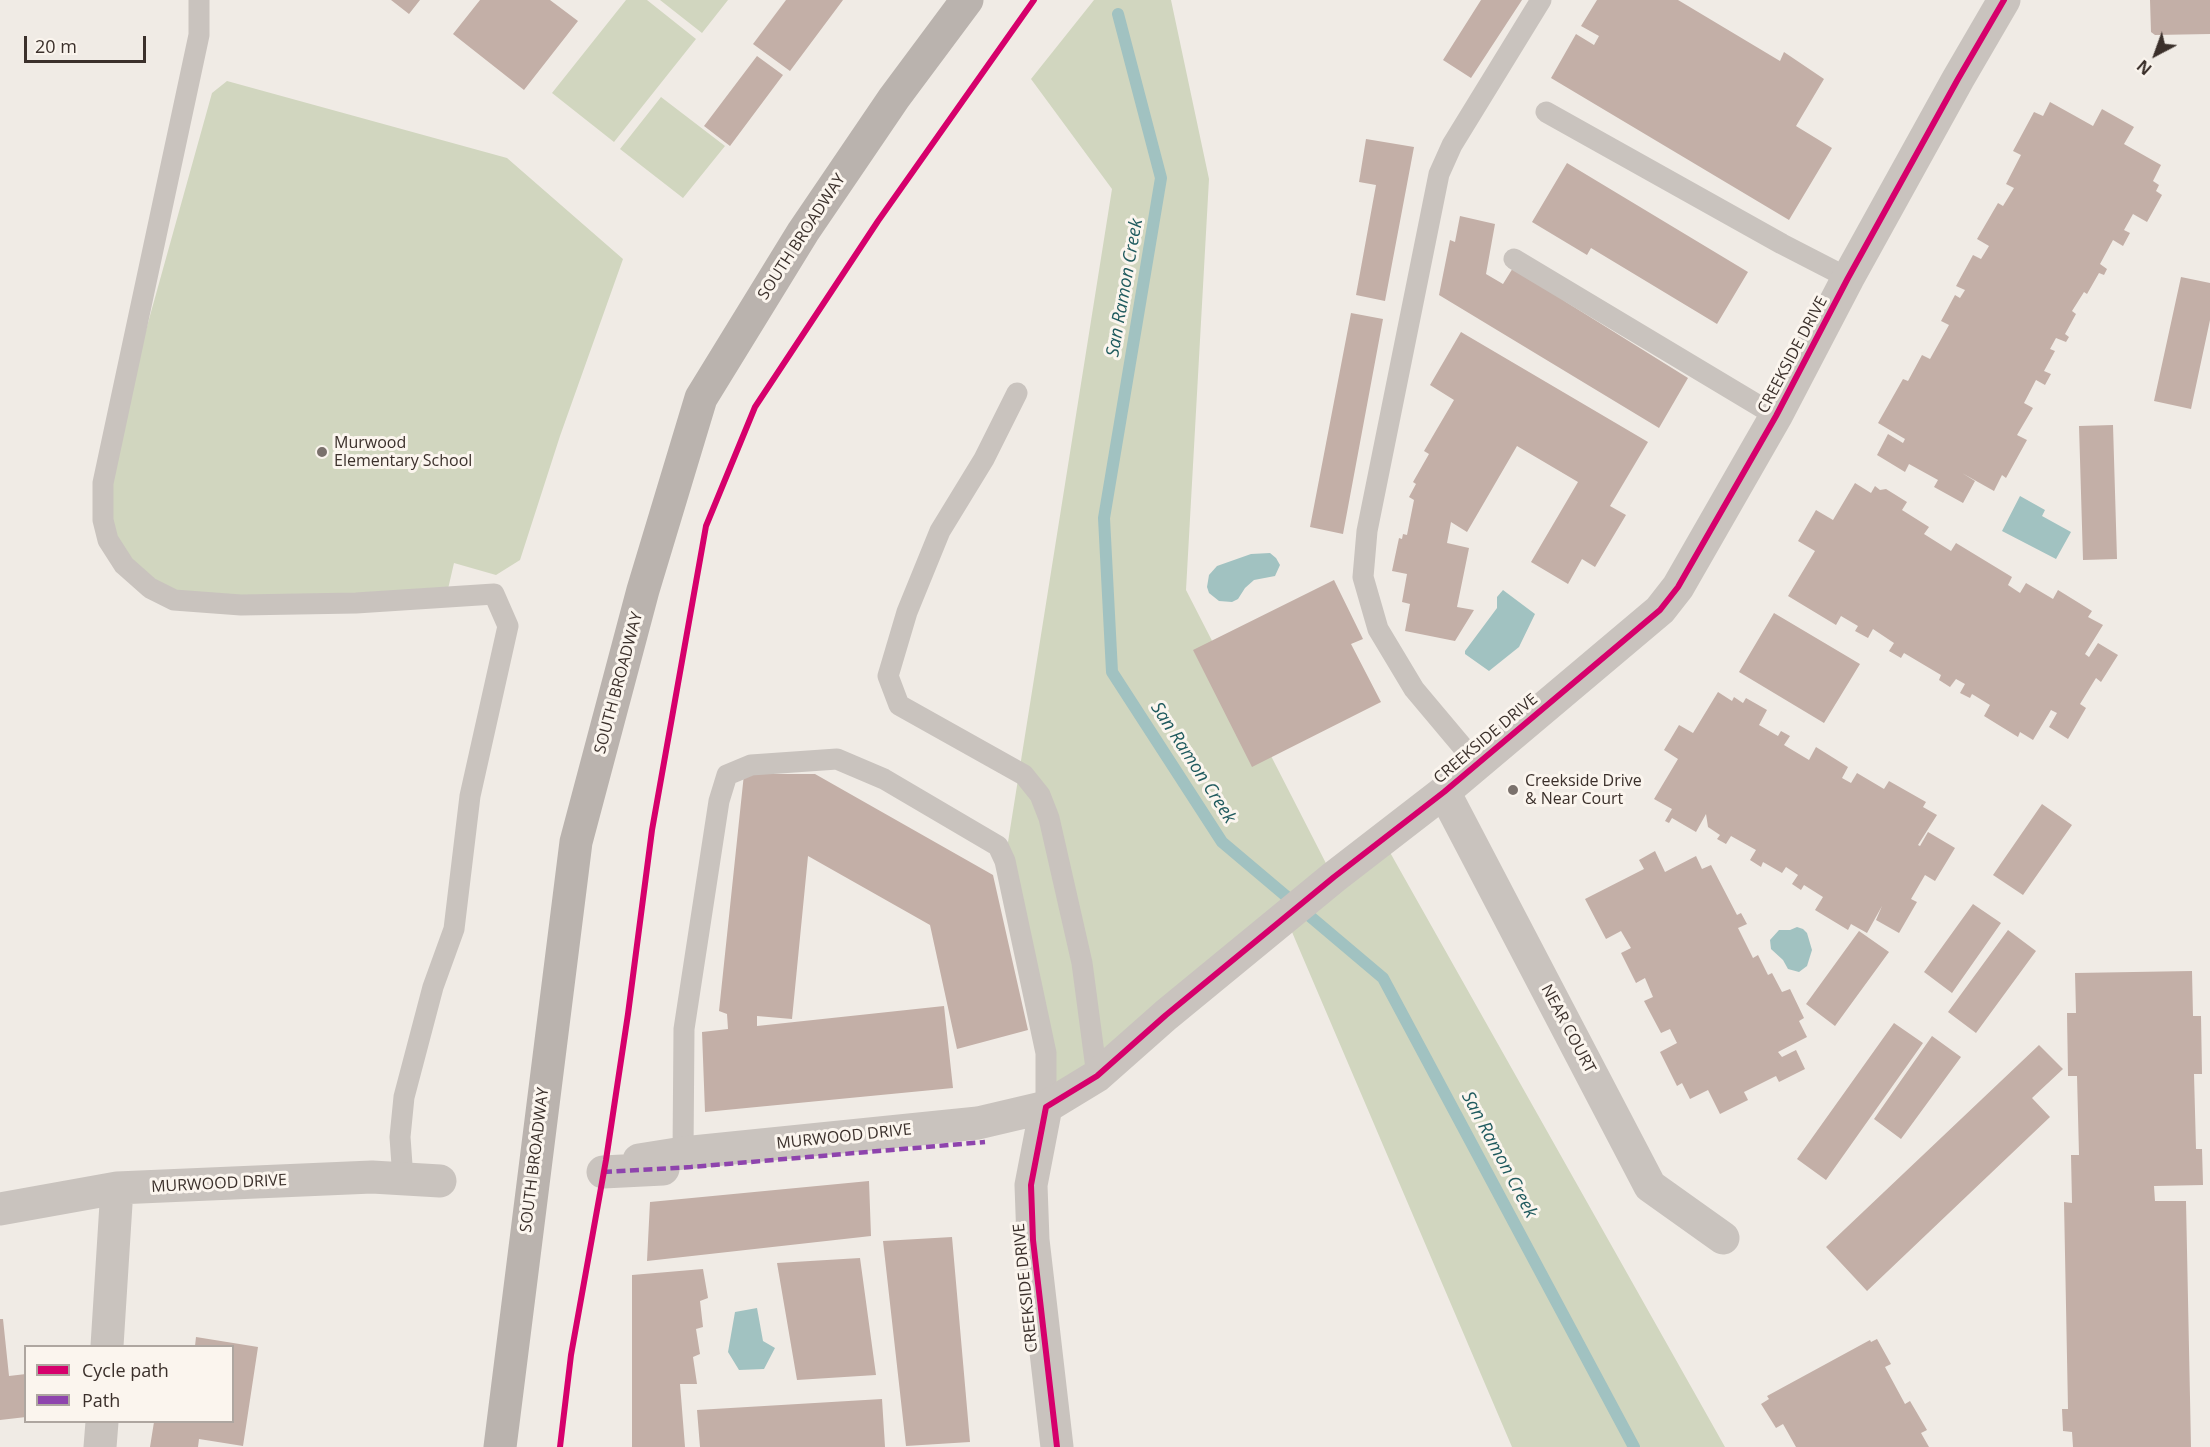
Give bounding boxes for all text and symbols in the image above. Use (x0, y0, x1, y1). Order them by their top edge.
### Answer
scale bar (27, 24, 148, 62)
north arrow (2126, 24, 2186, 84)
text: 20 m (35, 34, 77, 58)
text: N (2132, 55, 2156, 80)
street label: SOUTH BROADWAY (754, 171, 850, 303)
water label: San Ramon Creek (1102, 217, 1148, 359)
street label: CREEKSIDE DRIVE (1754, 293, 1832, 417)
place label: Murwood Elementary School (334, 433, 472, 471)
marker: Murwood Elementary School (315, 445, 329, 459)
street label: SOUTH BROADWAY (591, 610, 647, 756)
street label: CREEKSIDE DRIVE (1430, 690, 1542, 788)
water label: San Ramon Creek (1146, 698, 1240, 828)
place label: Creekside Drive & Near Court (1525, 771, 1642, 809)
marker: Creekside Drive & Near Court (1506, 783, 1520, 797)
street label: NEAR COURT (1537, 981, 1599, 1077)
street label: SOUTH BROADWAY (517, 1086, 553, 1234)
water label: San Ramon Creek (1457, 1088, 1541, 1222)
street label: MURWOOD DRIVE (775, 1120, 913, 1154)
street label: MURWOOD DRIVE (151, 1171, 287, 1197)
street label: CREEKSIDE DRIVE (1010, 1222, 1042, 1354)
legend (24, 1345, 234, 1423)
text: Cycle path (82, 1358, 169, 1382)
text: Path (82, 1388, 120, 1412)

